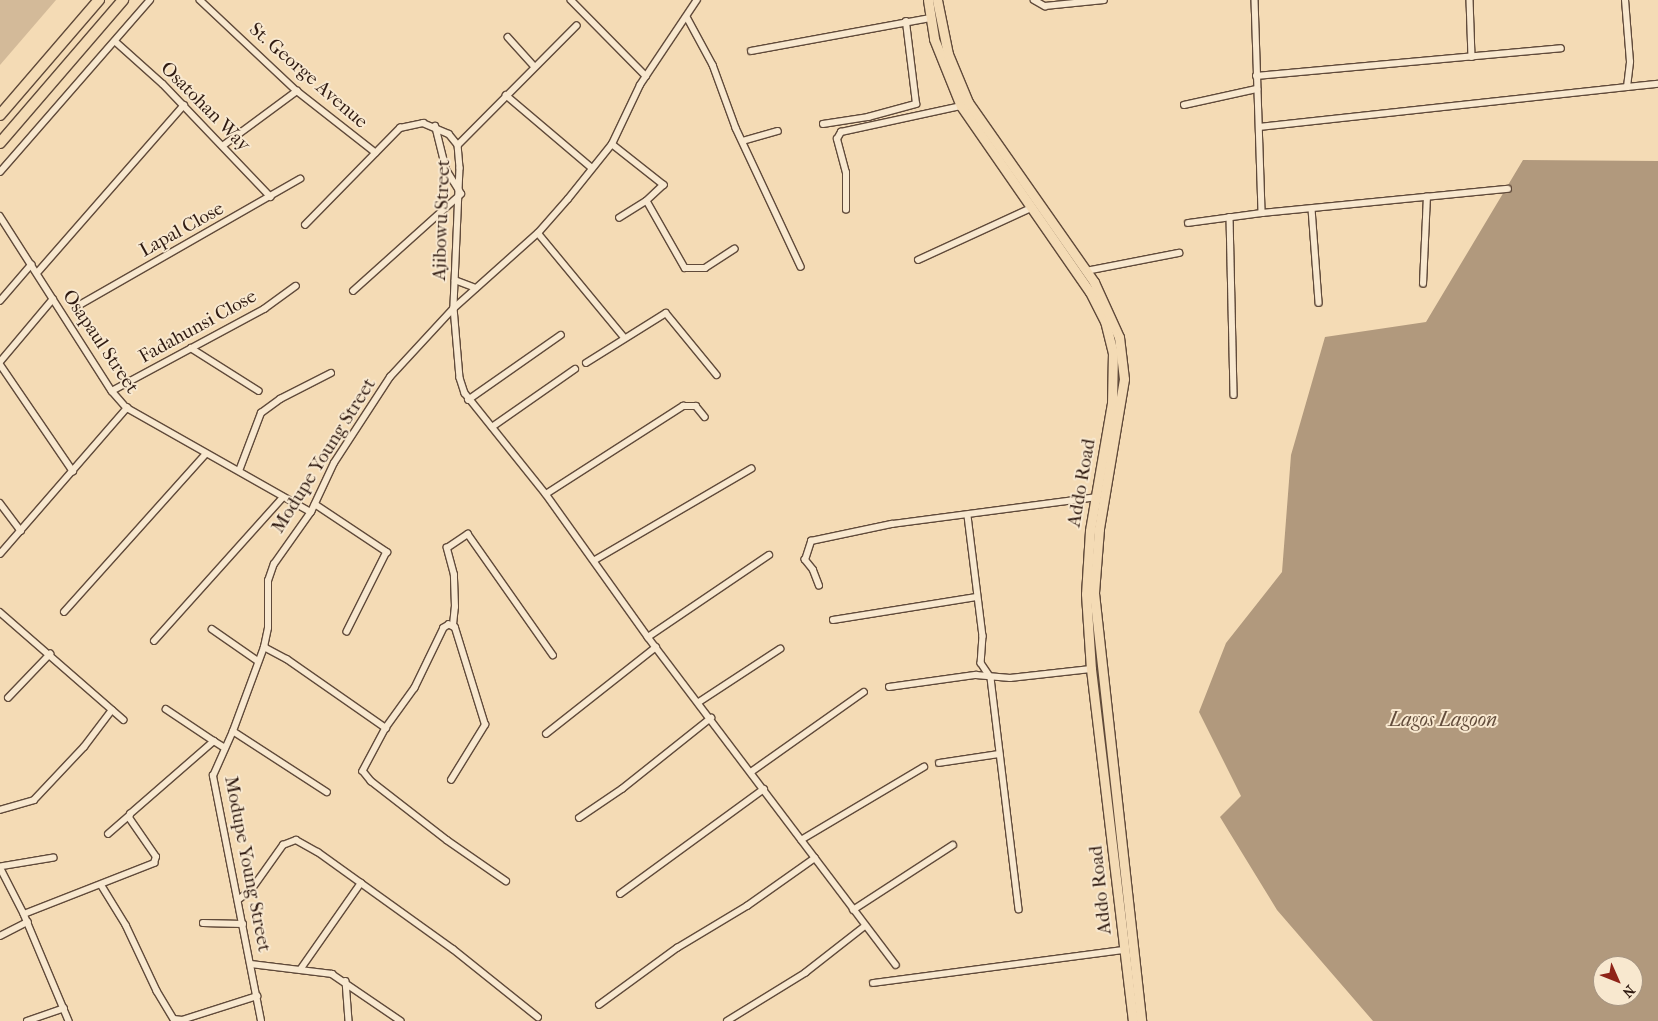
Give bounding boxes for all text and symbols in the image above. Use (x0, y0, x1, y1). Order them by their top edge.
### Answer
street label: St. George Avenue (244, 18, 372, 134)
street label: Osatohan Way (155, 57, 255, 157)
street label: Ajibowu Street (428, 159, 456, 281)
street label: Lapal Close (136, 198, 228, 262)
street label: Fadahunsi Close (135, 285, 261, 369)
street label: Osapaul Street (57, 286, 143, 398)
street label: Modupe Young Street (267, 374, 381, 538)
street label: Addo Road (1063, 437, 1101, 529)
water label: Lagos Lagoon (1389, 707, 1497, 731)
street label: Modupe Young Street (219, 774, 275, 954)
street label: Addo Road (1085, 845, 1117, 935)
north arrow (1593, 956, 1643, 1006)
text: N (1619, 981, 1638, 1001)

